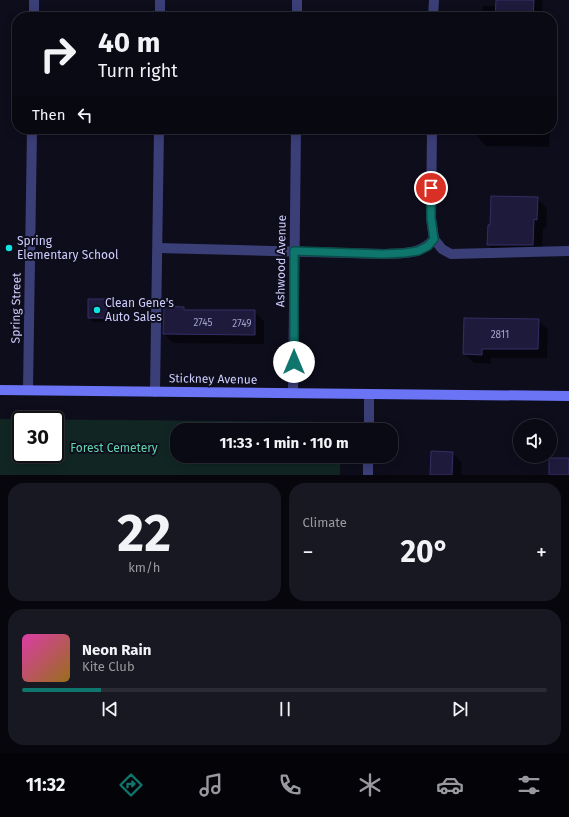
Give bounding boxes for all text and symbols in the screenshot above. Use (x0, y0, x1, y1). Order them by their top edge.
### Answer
text: 40 m (98, 26, 161, 59)
icon: right (32, 28, 84, 80)
text: Turn right (98, 60, 178, 82)
icon: left (74, 104, 96, 126)
text: Then (32, 106, 66, 124)
pin (414, 171, 448, 205)
icon: arrive (420, 177, 442, 199)
street label: Ashwood Avenue (273, 215, 289, 307)
place label: Spring Elementary School (17, 234, 119, 262)
marker: Spring Elementary School (4, 243, 14, 253)
street label: Spring Street (8, 272, 24, 343)
place label: Clean Gene's Auto Sales (105, 296, 174, 324)
marker: Clean Gene's Auto Sales (92, 305, 102, 315)
house number: 2745 (193, 317, 213, 329)
house number: 2749 (232, 318, 252, 330)
house number: 2811 (491, 329, 509, 341)
position arrow (273, 341, 315, 383)
street label: Stickney Avenue (169, 371, 257, 387)
speed limit sign: 30 (12, 411, 64, 463)
map controls (513, 419, 557, 463)
button: sound (513, 419, 557, 463)
text: 11:33 · 1 min · 110 m (219, 434, 349, 452)
park label: Forest Cemetery (70, 441, 158, 455)
text: 22 (117, 502, 171, 565)
text: Climate (303, 515, 347, 530)
text: 20° (400, 534, 449, 570)
text: − (303, 539, 314, 566)
text: + (536, 539, 547, 566)
text: km/h (128, 560, 160, 575)
text: Neon Rain (82, 641, 151, 659)
text: Kite Club (82, 659, 135, 674)
icon: previous (99, 698, 121, 720)
icon: pause (274, 698, 296, 720)
icon: next (449, 698, 471, 720)
icon: directions (117, 771, 145, 799)
icon: music (197, 771, 225, 799)
icon: phone (276, 771, 304, 799)
icon: climate (356, 771, 384, 799)
icon: car (436, 771, 464, 799)
icon: filters (515, 771, 543, 799)
text: 11:32 (26, 774, 65, 796)

